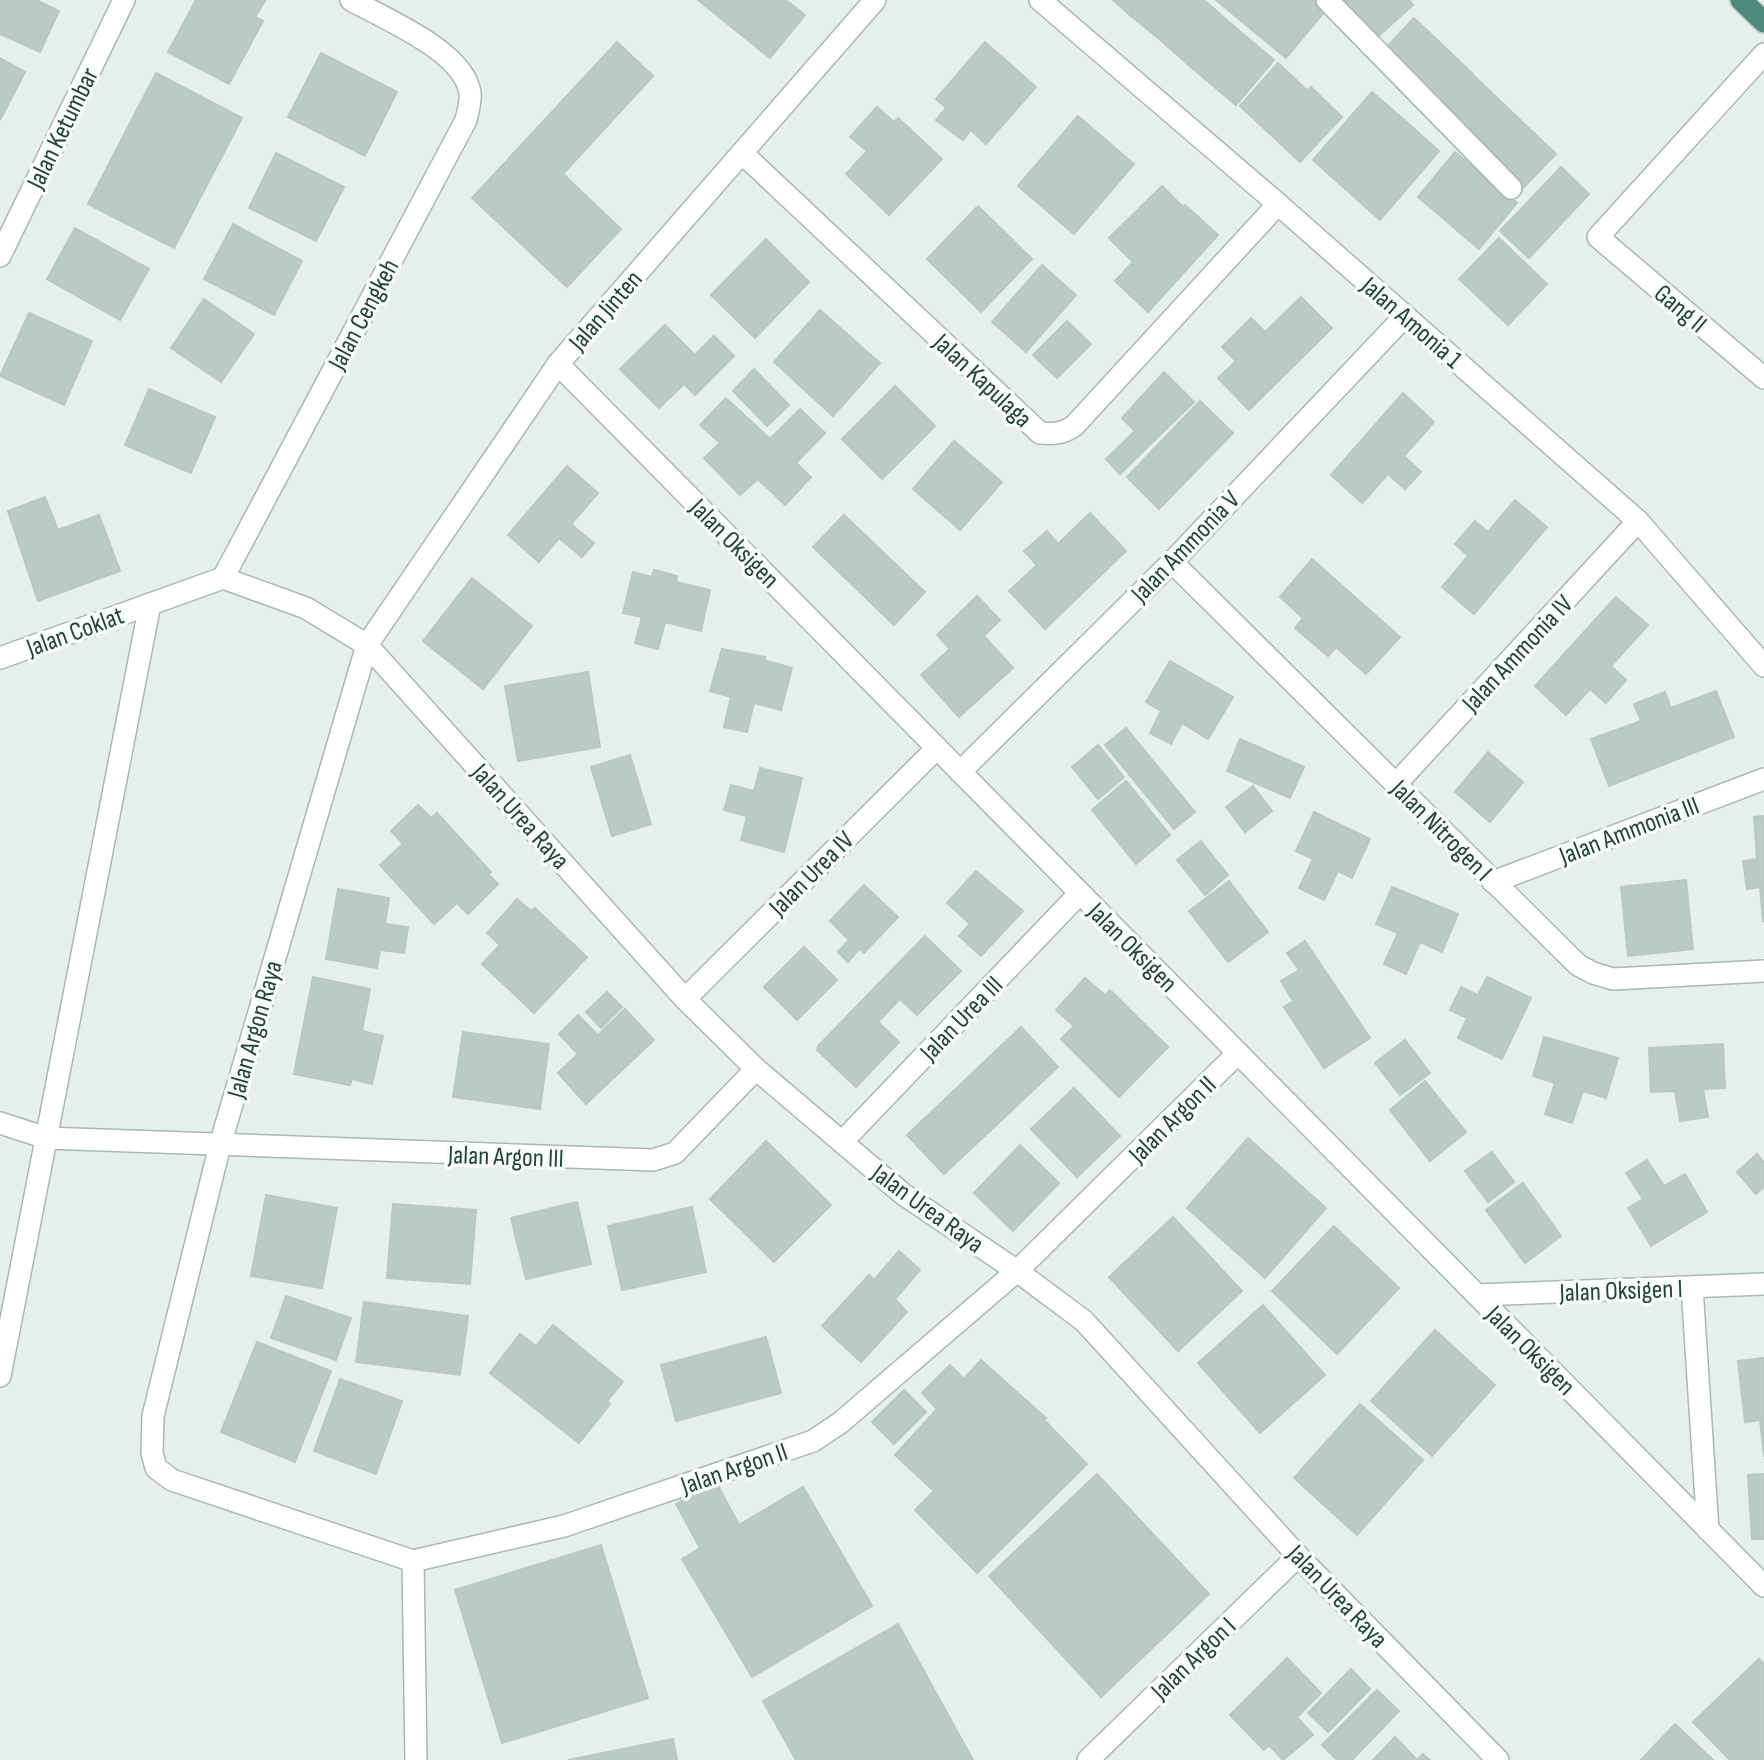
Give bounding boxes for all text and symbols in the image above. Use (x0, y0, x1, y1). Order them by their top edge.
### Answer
street label: Jalan Ketumbar (20, 63, 106, 195)
street label: Jalan Cengkeh (322, 254, 406, 376)
street label: Jalan Jinten (562, 265, 649, 358)
street label: Jalan Amonia 1 (1353, 270, 1468, 375)
street label: Gang II (1647, 278, 1713, 340)
street label: Jalan Kapulaga (925, 327, 1038, 435)
street label: Jalan Ammonia V (1125, 485, 1247, 610)
street label: Jalan Oksigen (682, 492, 785, 595)
street label: Jalan Ammonia IV (1456, 589, 1580, 720)
street label: Jalan Coklat (22, 600, 128, 665)
street label: Jalan Urea Raya (464, 757, 575, 876)
street label: Jalan Nitrogen I (1383, 773, 1498, 888)
street label: Jalan Ammonia III (1554, 791, 1704, 873)
street label: Jalan Urea IV (763, 825, 861, 924)
street label: Jalan Oksigen (1080, 896, 1183, 999)
street label: Jalan Argon Raya (221, 957, 290, 1103)
street label: Jalan Urea III (914, 970, 1010, 1069)
street label: Jalan Argon II (1122, 1070, 1223, 1171)
street label: Jalan Argon III (446, 1140, 564, 1175)
street label: Jalan Urea Raya (864, 1158, 989, 1260)
street label: Jalan Oksigen I (1558, 1274, 1683, 1309)
street label: Jalan Oksigen (1478, 1299, 1581, 1402)
street label: Jalan Argon II (676, 1437, 792, 1502)
street label: Jalan Urea Raya (1280, 1538, 1394, 1655)
street label: Jalan Argon I (1145, 1611, 1243, 1708)

